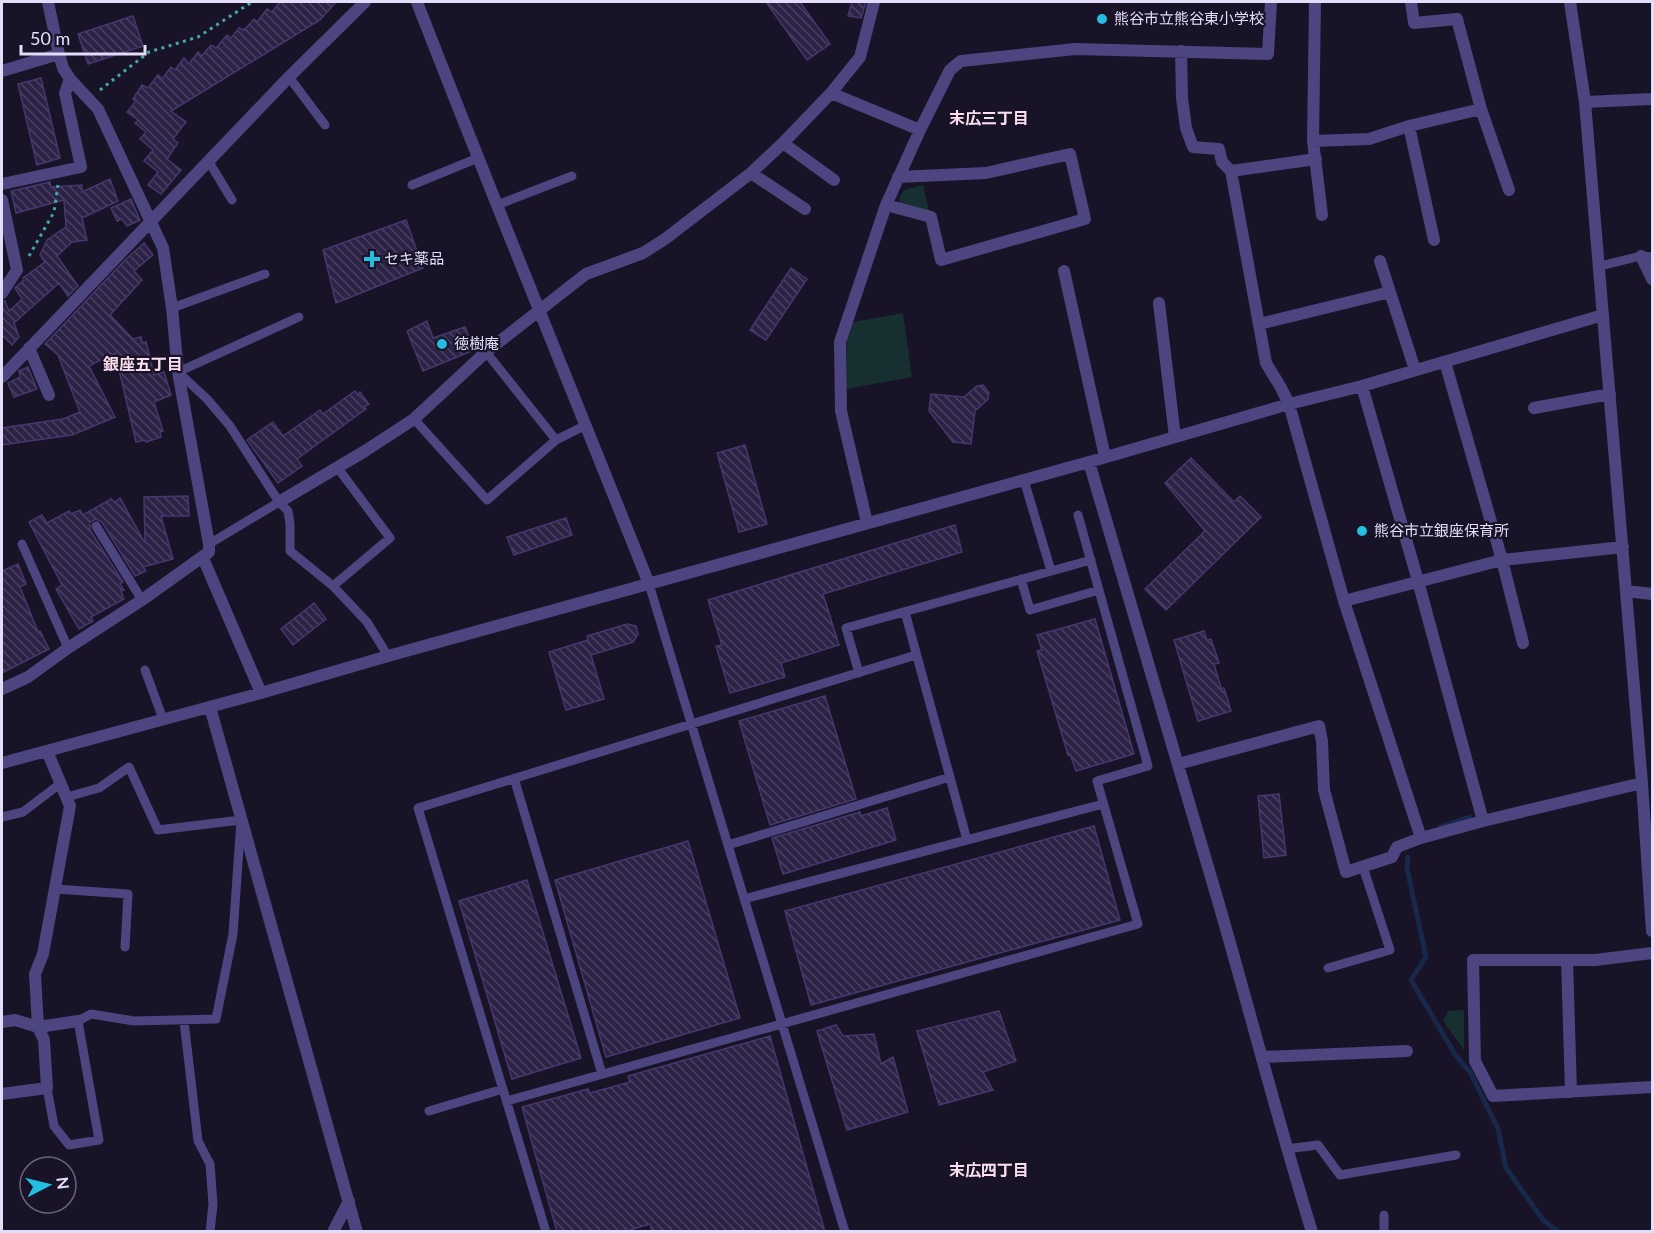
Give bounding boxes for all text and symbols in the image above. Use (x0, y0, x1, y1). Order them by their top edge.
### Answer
place label: 熊谷市立熊谷東小学校 (1114, 9, 1264, 27)
marker: 熊谷市立熊谷東小学校 (1095, 12, 1109, 26)
scale bar (21, 18, 146, 56)
text: 50 m (30, 27, 70, 49)
district label: 末広三丁目 (949, 108, 1029, 127)
place label: セキ薬品 (384, 249, 444, 267)
marker: セキ薬品 (365, 252, 379, 266)
place label: 徳樹庵 (454, 334, 499, 352)
marker: 徳樹庵 (435, 337, 449, 351)
district label: 銀座五丁目 (103, 354, 183, 373)
place label: 熊谷市立銀座保育所 (1374, 521, 1509, 539)
marker: 熊谷市立銀座保育所 (1355, 524, 1369, 538)
north arrow (18, 1155, 78, 1215)
district label: 末広四丁目 (949, 1160, 1029, 1179)
text: N (53, 1176, 74, 1190)

